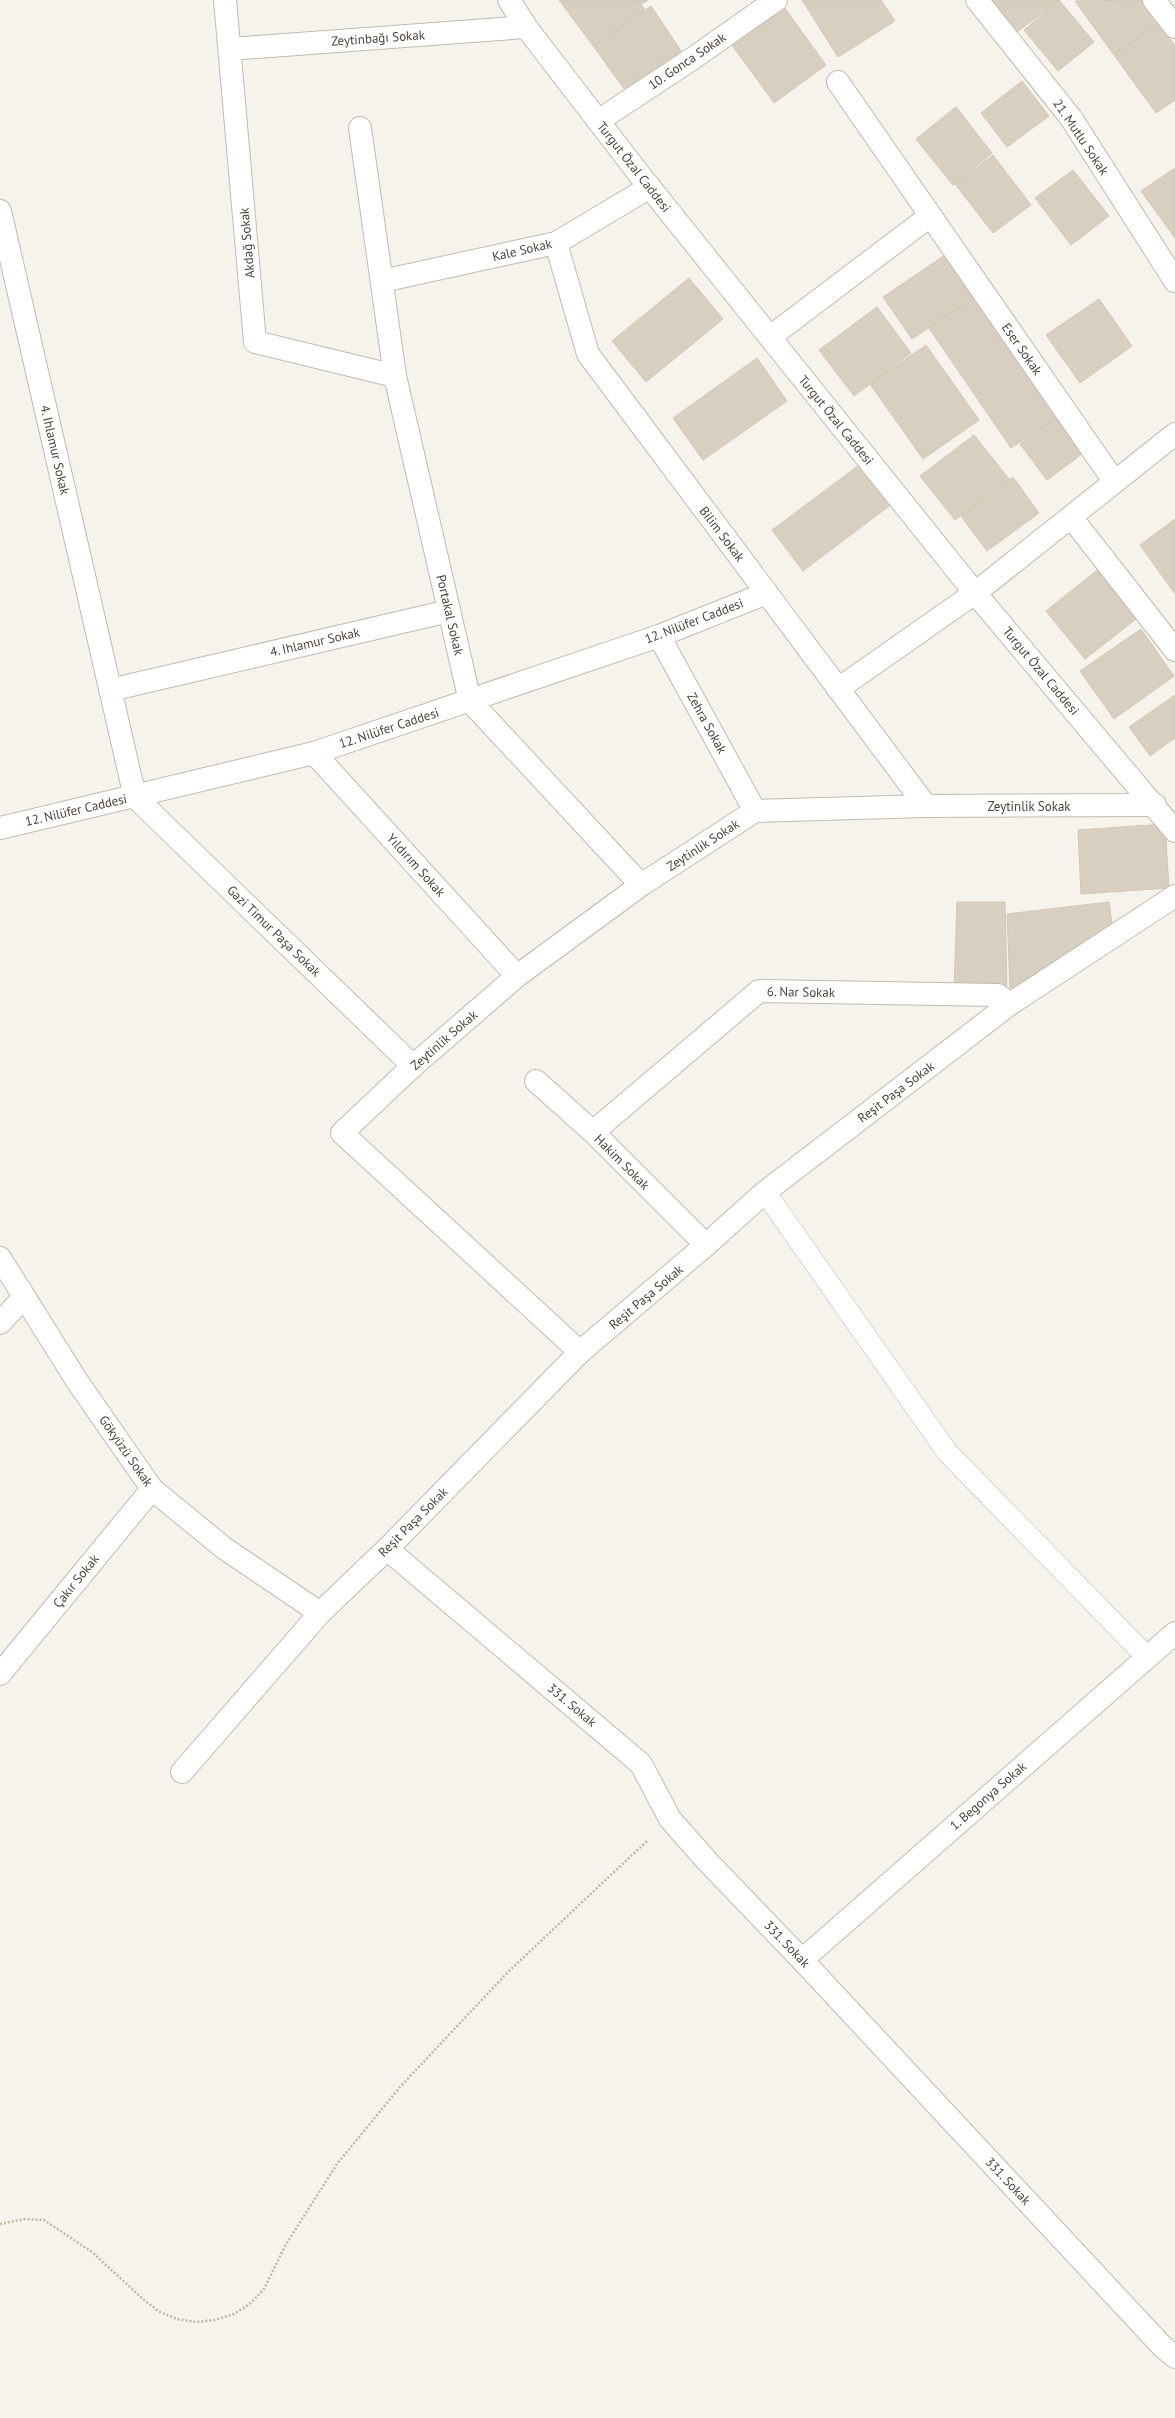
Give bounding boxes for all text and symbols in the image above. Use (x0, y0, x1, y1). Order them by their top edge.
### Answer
street label: Zeytinbağı Sokak (331, 26, 426, 50)
street label: 10. Gonca Sokak (645, 28, 730, 93)
street label: 21. Mutlu Sokak (1049, 96, 1113, 179)
street label: Turgut Özal Caddesi (593, 118, 675, 216)
street label: Akdağ Sokak (235, 206, 259, 279)
street label: Kale Sokak (491, 235, 554, 265)
street label: Eser Sokak (998, 320, 1047, 379)
street label: Turgut Özal Caddesi (795, 372, 877, 468)
street label: 4. Ihlamur Sokak (36, 403, 74, 497)
street label: Bilim Sokak (696, 503, 749, 566)
street label: Portakal Sokak (432, 573, 468, 658)
street label: 12. Nilüfer Caddesi (642, 594, 746, 648)
street label: 4. Ihlamur Sokak (268, 623, 362, 661)
street label: Turgut Özal Caddesi (999, 623, 1083, 719)
street label: Zehra Sokak (683, 689, 731, 757)
street label: 12. Nilüfer Caddesi (337, 704, 441, 752)
street label: 12. Nilüfer Caddesi (23, 790, 129, 830)
street label: Zeytinlik Sokak (987, 798, 1071, 815)
street label: Zeytinlik Sokak (663, 815, 743, 875)
street label: Yıldırım Sokak (383, 830, 450, 901)
street label: Gazi Timur Paşa Sokak (223, 882, 325, 981)
street label: 6. Nar Sokak (767, 983, 836, 1001)
street label: Zeytinlik Sokak (407, 1006, 482, 1074)
street label: Reşit Paşa Sokak (854, 1057, 938, 1126)
street label: Hakim Sokak (591, 1131, 654, 1194)
street label: Reşit Paşa Sokak (605, 1260, 687, 1333)
street label: Gökyüzü Sokak (95, 1412, 157, 1491)
street label: Reşit Paşa Sokak (374, 1483, 452, 1561)
street label: Çakır Sokak (49, 1550, 103, 1611)
street label: 331. Sokak (544, 1679, 601, 1731)
street label: 1. Begonya Sokak (946, 1758, 1030, 1834)
street label: 331. Sokak (760, 1917, 814, 1972)
street label: 331. Sokak (982, 2154, 1035, 2209)

